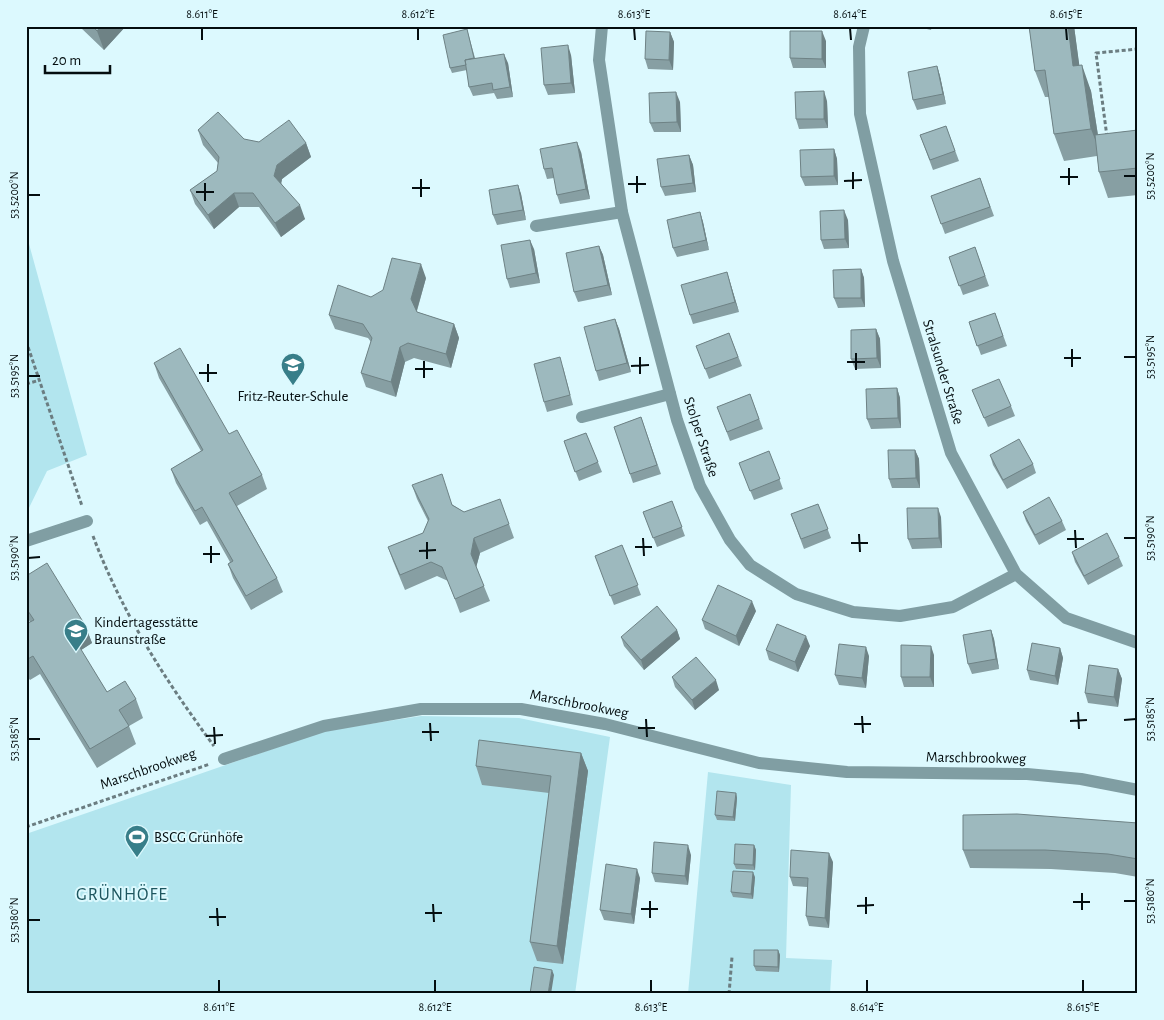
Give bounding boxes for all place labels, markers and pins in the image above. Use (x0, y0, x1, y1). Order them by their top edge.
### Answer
school or university icon: Fritz-Reuter-Schule (280, 352, 306, 386)
place label: Fritz-Reuter-Schule (238, 389, 349, 404)
place label: Kindertagesstätte Braunstraße (94, 615, 198, 647)
school or university icon: Kindertagesstätte Braunstraße (63, 618, 89, 652)
sports icon: BSCG Grünhöfe (124, 824, 150, 858)
place label: BSCG Grünhöfe (154, 830, 243, 845)

